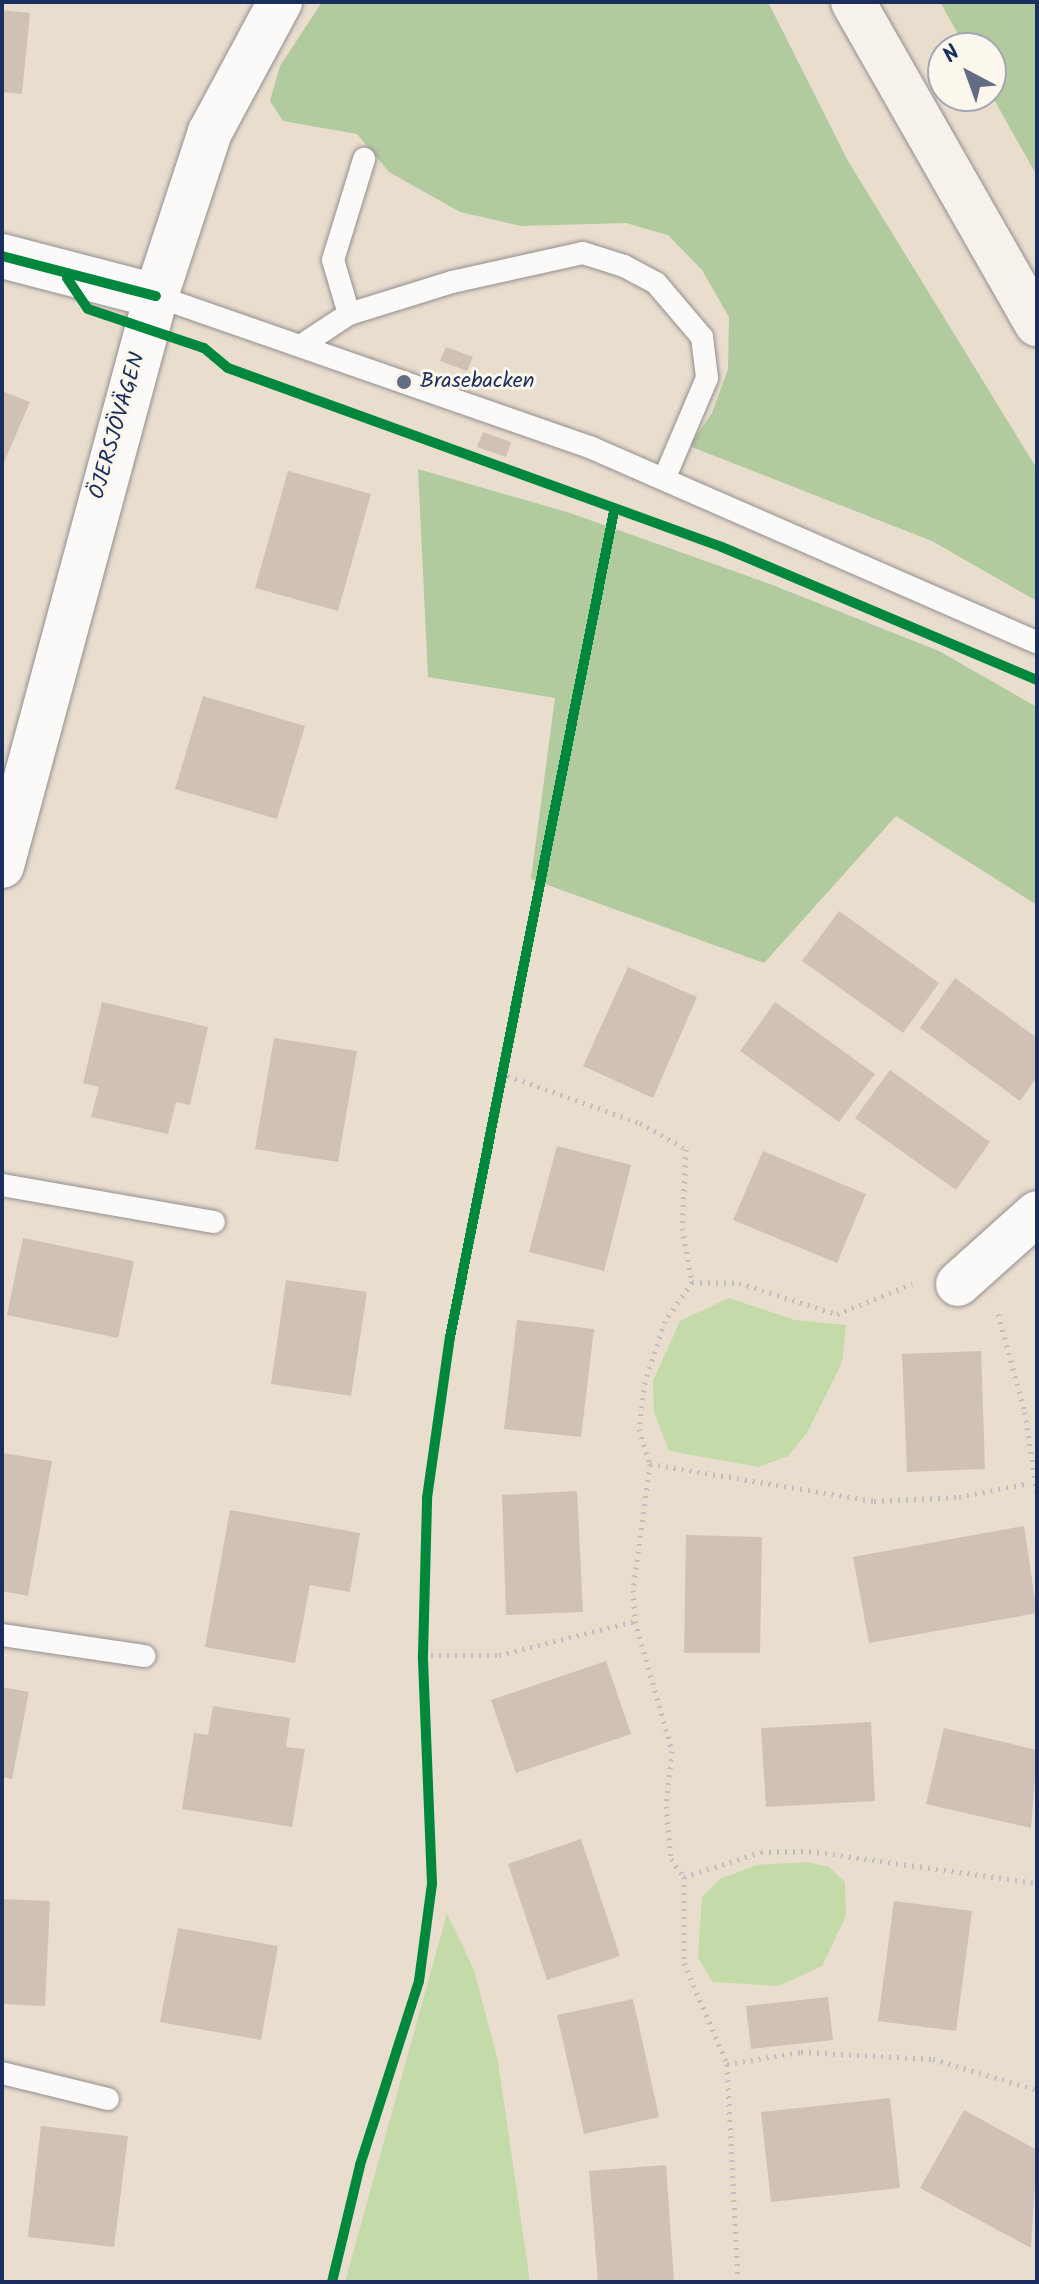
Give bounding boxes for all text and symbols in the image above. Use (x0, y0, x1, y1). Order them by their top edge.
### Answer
north arrow (927, 32, 1007, 112)
text: N (936, 37, 969, 73)
street label: ÖJERSJÖVÄGEN (84, 350, 152, 502)
place label: Brasebacken (420, 369, 534, 395)
marker: Brasebacken (395, 373, 413, 391)

